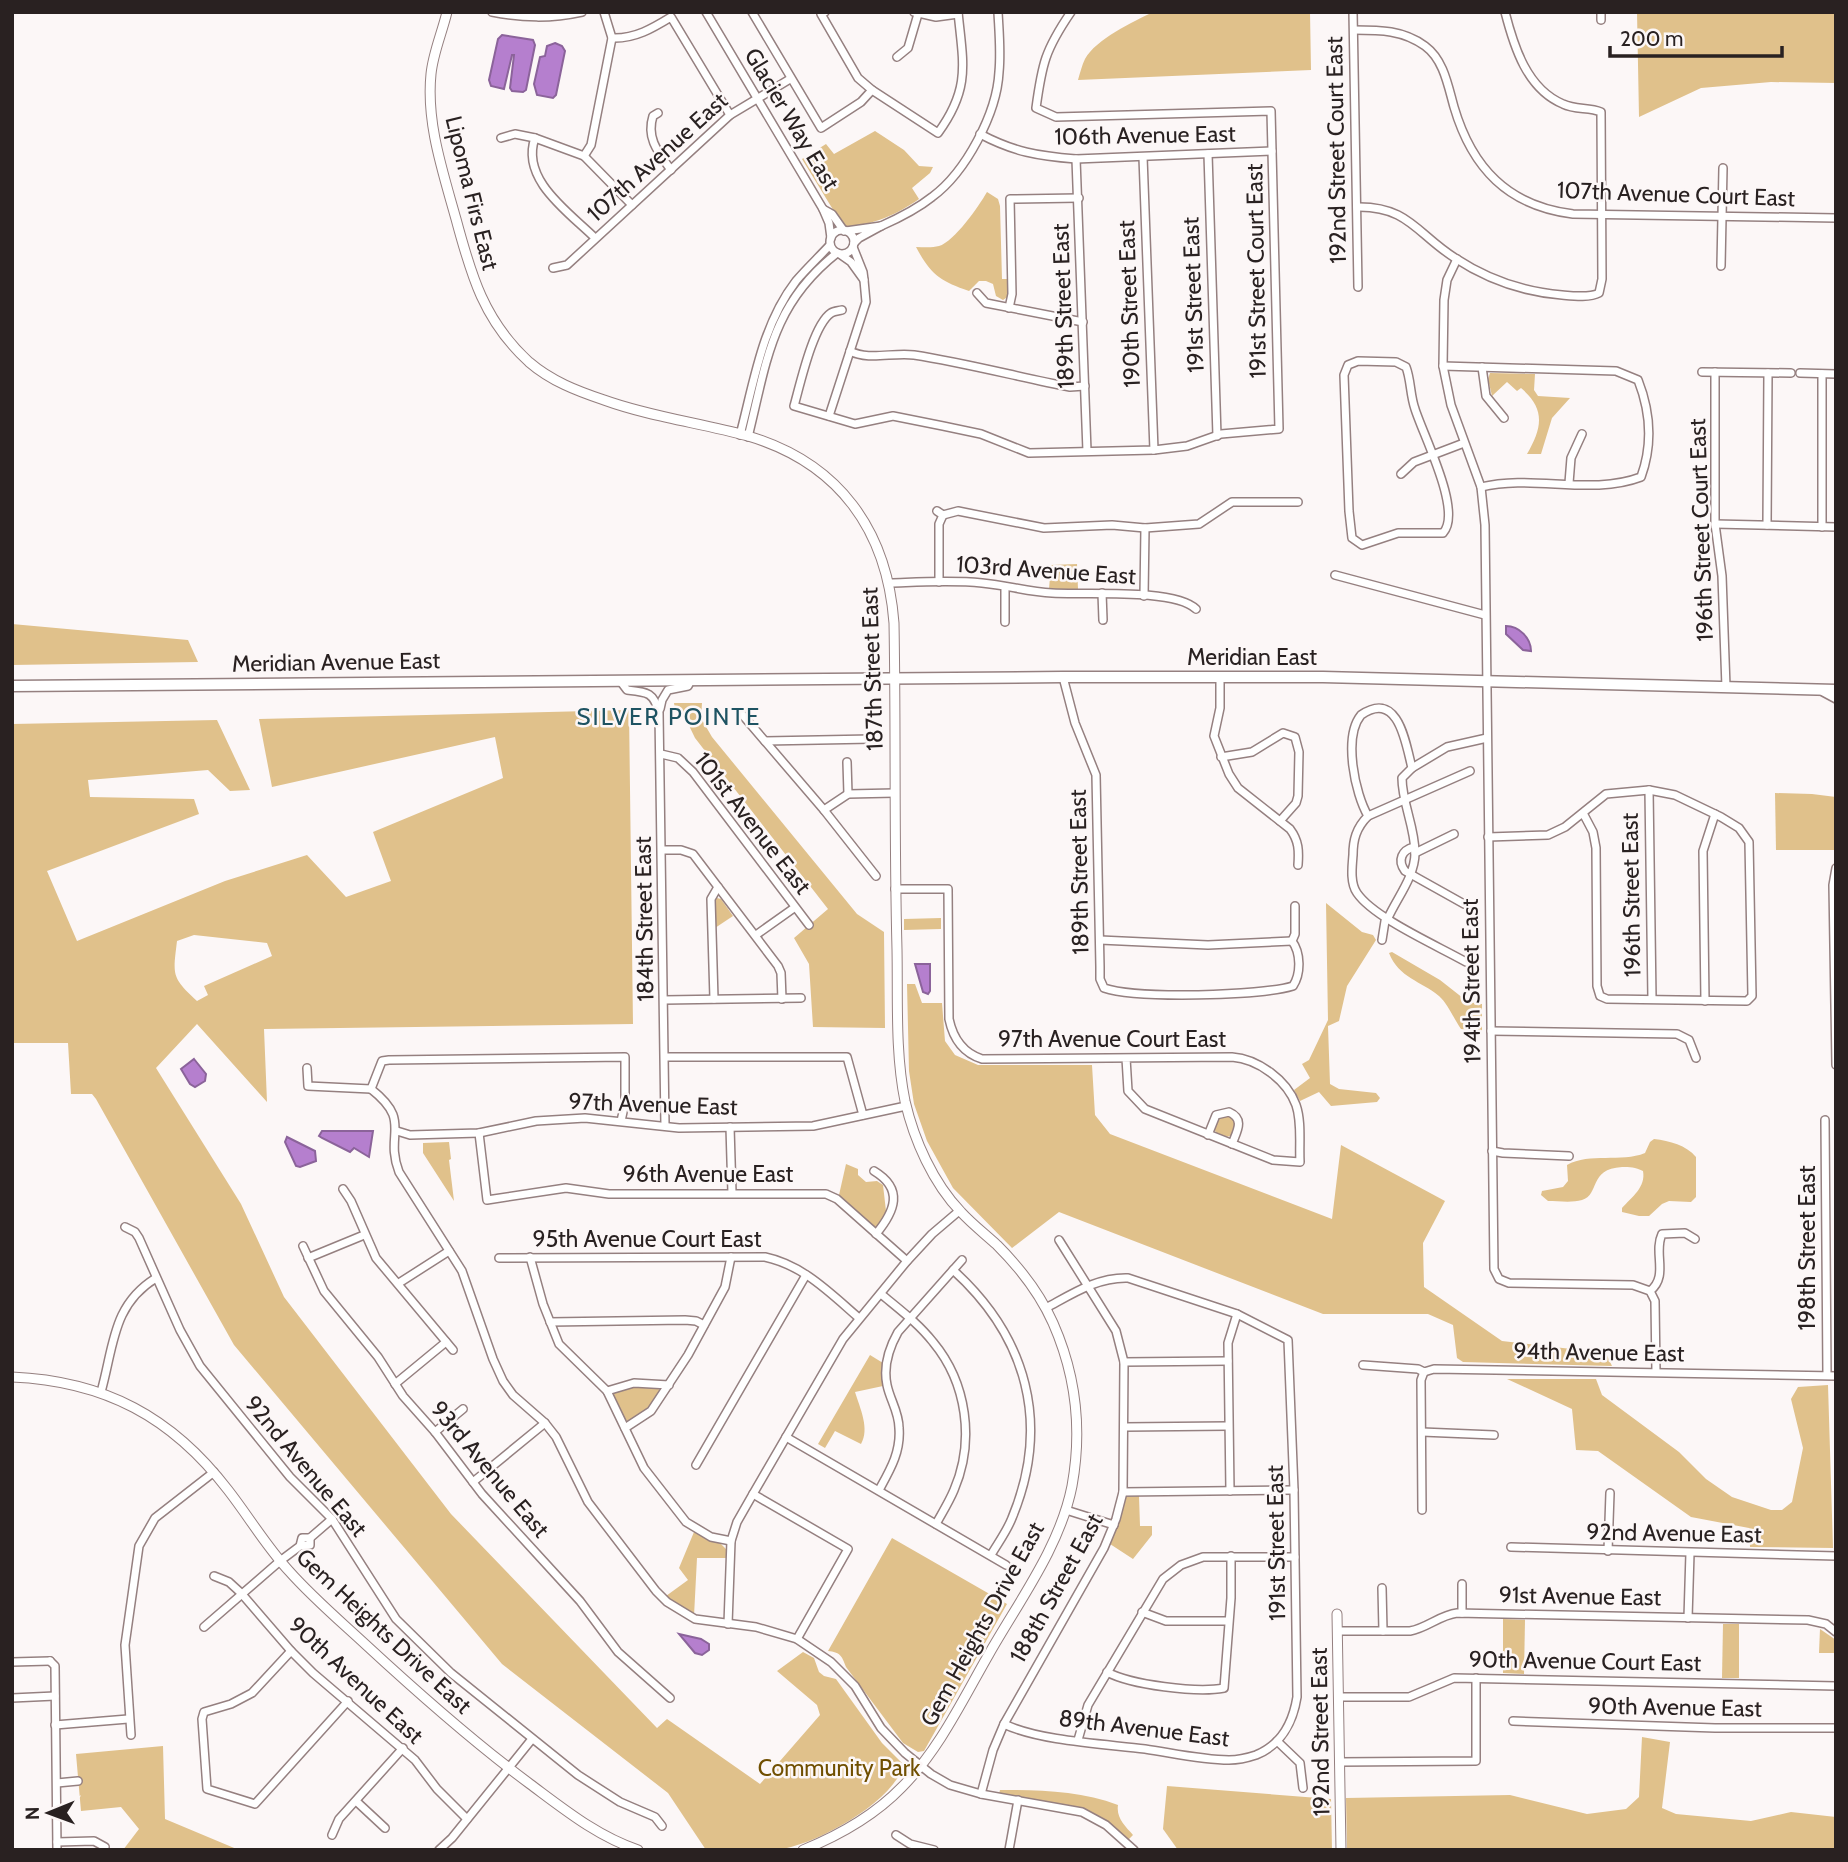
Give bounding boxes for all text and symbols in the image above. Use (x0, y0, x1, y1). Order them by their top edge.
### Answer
scale bar (1610, 14, 1782, 58)
text: 200 m (1620, 26, 1683, 51)
street label: 192nd Street Court East (1320, 36, 1352, 264)
street label: Glacier Way East (739, 43, 845, 195)
street label: 107th Avenue East (581, 86, 733, 227)
street label: Lipoma Firs East (439, 113, 505, 273)
street label: 106th Avenue East (1054, 119, 1236, 151)
street label: 191st Street Court East (1240, 163, 1272, 379)
street label: 107th Avenue Court East (1556, 176, 1796, 212)
street label: 191st Street East (1176, 216, 1210, 373)
street label: 190th Street East (1112, 220, 1146, 388)
street label: 189th Street East (1046, 223, 1080, 389)
street label: 196th Street Court East (1683, 418, 1719, 642)
street label: 103rd Avenue East (955, 550, 1137, 590)
street label: 187th Street East (855, 586, 889, 751)
street label: Meridian East (1187, 643, 1317, 671)
street label: Meridian Avenue East (232, 646, 441, 678)
district label: SILVER POINTE (577, 702, 761, 731)
street label: 101st Avenue East (689, 746, 817, 900)
street label: 189th Street East (1064, 789, 1094, 955)
street label: 196th Street East (1616, 812, 1646, 977)
street label: 184th Street East (629, 836, 659, 1002)
street label: 194th Street East (1456, 898, 1486, 1064)
street label: 97th Avenue Court East (998, 1025, 1226, 1053)
street label: 97th Avenue East (568, 1087, 738, 1121)
street label: 96th Avenue East (623, 1160, 794, 1188)
street label: 198th Street East (1793, 1165, 1821, 1331)
street label: 95th Avenue Court East (533, 1225, 762, 1253)
street label: 94th Avenue East (1513, 1337, 1685, 1367)
street label: 92nd Avenue East (239, 1390, 373, 1542)
street label: 93rd Avenue East (425, 1395, 555, 1543)
street label: 191st Street East (1261, 1465, 1291, 1621)
street label: 188th Street East (1003, 1508, 1109, 1667)
street label: Gem Heights Drive East (914, 1517, 1050, 1731)
street label: 92nd Avenue East (1586, 1517, 1762, 1549)
street label: Gem Heights Drive East (291, 1543, 477, 1720)
street label: 91st Avenue East (1499, 1581, 1662, 1611)
street label: 90th Avenue East (283, 1611, 429, 1750)
street label: 90th Avenue Court East (1469, 1645, 1702, 1677)
street label: 192nd Street East (1305, 1647, 1335, 1817)
street label: 90th Avenue East (1588, 1691, 1762, 1723)
street label: 89th Avenue East (1057, 1704, 1231, 1752)
park label: Community Park (758, 1754, 921, 1782)
north arrow (14, 1778, 84, 1848)
text: N (21, 1806, 44, 1820)

